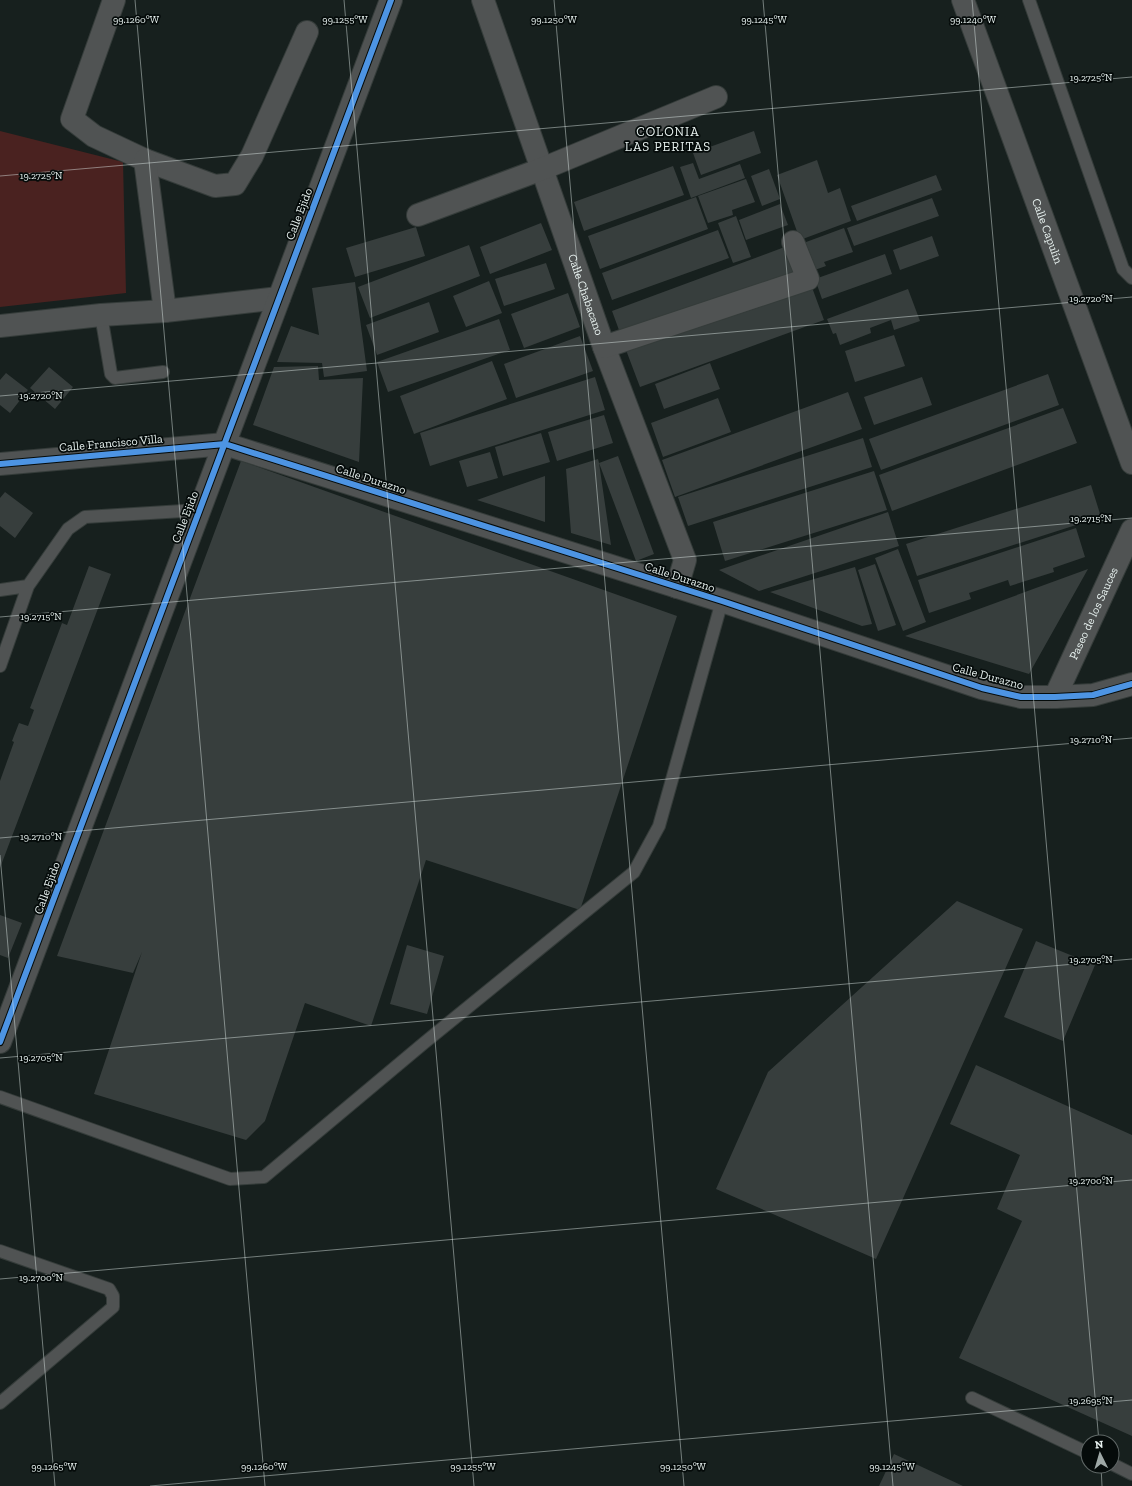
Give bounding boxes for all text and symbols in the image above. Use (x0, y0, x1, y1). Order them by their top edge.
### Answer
text: 99.1260°W (113, 14, 160, 26)
text: 99.1255°W (322, 14, 368, 26)
text: 99.1250°W (531, 14, 578, 26)
text: 99.1245°W (741, 14, 787, 26)
text: 99.1240°W (950, 14, 997, 26)
text: 19.2725°N (1070, 72, 1113, 84)
district label: COLONIA LAS PERITAS (625, 124, 711, 154)
text: 19.2725°N (20, 170, 63, 182)
street label: Calle Ejido (283, 186, 316, 242)
street label: Calle Capulín (1029, 196, 1066, 266)
street label: Calle Chabacano (565, 252, 606, 337)
text: 19.2720°N (1069, 293, 1113, 305)
text: 19.2720°N (19, 390, 63, 402)
street label: Calle Francisco Villa (59, 431, 164, 455)
street label: Calle Durazno (334, 461, 408, 497)
street label: Calle Ejido (169, 489, 202, 545)
text: 19.2715°N (1070, 513, 1112, 525)
street label: Calle Durazno (643, 559, 717, 595)
street label: Paseo de los Sauces (1066, 565, 1121, 662)
text: 19.2715°N (20, 611, 62, 623)
street label: Calle Durazno (951, 660, 1025, 692)
text: 19.2710°N (1070, 734, 1113, 746)
text: 19.2710°N (20, 831, 63, 843)
street label: Calle Ejido (31, 860, 64, 916)
text: 19.2705°N (1069, 954, 1113, 966)
text: 19.2705°N (19, 1052, 63, 1064)
text: 19.2700°N (1069, 1175, 1114, 1187)
text: 19.2700°N (19, 1272, 64, 1284)
text: 19.2695°N (1069, 1395, 1113, 1407)
north arrow (1080, 1434, 1120, 1474)
text: N (1094, 1438, 1105, 1451)
text: 99.1265°W (31, 1461, 77, 1473)
text: 99.1260°W (241, 1461, 288, 1473)
text: 99.1255°W (450, 1461, 496, 1473)
text: 99.1250°W (660, 1461, 707, 1473)
text: 99.1245°W (869, 1461, 915, 1473)

